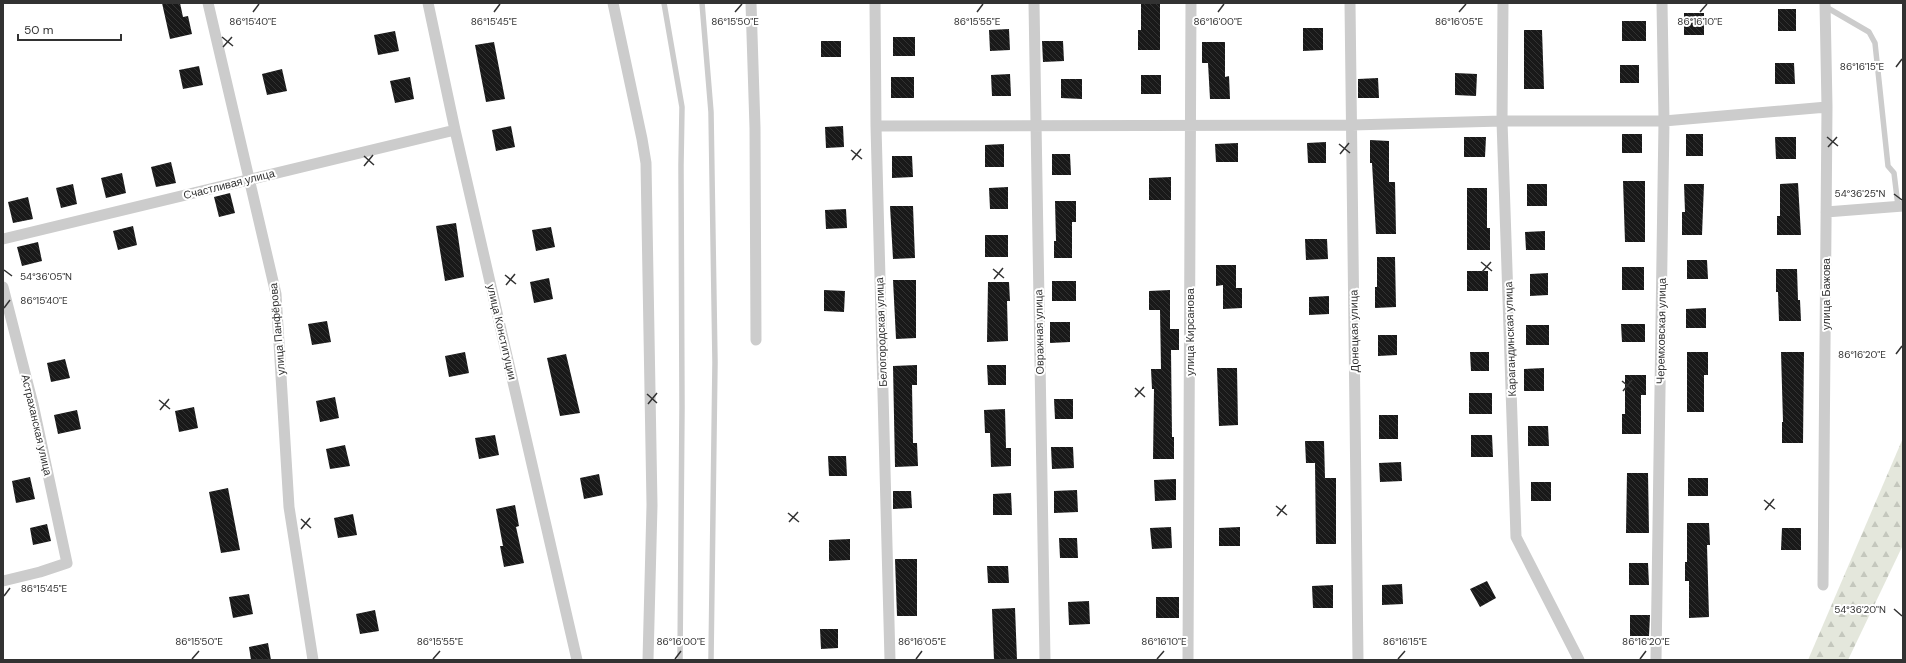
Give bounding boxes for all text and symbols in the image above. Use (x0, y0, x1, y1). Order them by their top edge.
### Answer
text: 86°15'40"E (229, 15, 277, 28)
text: 86°15'45"E (471, 15, 518, 28)
text: 86°15'50"E (711, 15, 759, 28)
text: 86°15'55"E (954, 15, 1001, 28)
text: 86°16'00"E (1193, 15, 1243, 28)
text: 86°16'05"E (1435, 15, 1483, 28)
text: 86°16'10"E (1677, 15, 1723, 28)
scale bar (18, 16, 121, 42)
text: 50 m (24, 22, 53, 38)
text: 86°16'15"E (1840, 60, 1885, 73)
street label: Счастливая улица (182, 166, 277, 202)
text: 54°36'25"N (1835, 187, 1886, 200)
street label: улица Бажова (1819, 257, 1833, 330)
text: 54°36'05"N (20, 270, 72, 283)
street label: Белогородская улица (872, 276, 890, 387)
street label: Черемховская улица (1653, 277, 1669, 384)
street label: Карагандинская улица (1501, 280, 1519, 397)
street label: улица Панфёрова (266, 281, 288, 376)
street label: улица Конституции (484, 283, 520, 381)
street label: улица Кирсанова (1183, 287, 1197, 376)
street label: Овражная улица (1031, 288, 1047, 375)
street label: Донецкая улица (1346, 289, 1362, 372)
text: 86°15'40"E (20, 294, 68, 307)
text: 86°16'20"E (1838, 348, 1886, 361)
street label: Астраханская улица (19, 373, 56, 478)
text: 86°15'45"E (21, 582, 68, 595)
text: 54°36'20"N (1834, 603, 1886, 616)
text: 86°15'50"E (175, 635, 223, 648)
text: 86°15'55"E (417, 635, 464, 648)
text: 86°16'00"E (656, 635, 706, 648)
text: 86°16'05"E (898, 635, 946, 648)
text: 86°16'10"E (1141, 635, 1187, 648)
text: 86°16'15"E (1383, 635, 1428, 648)
text: 86°16'20"E (1622, 635, 1670, 648)

